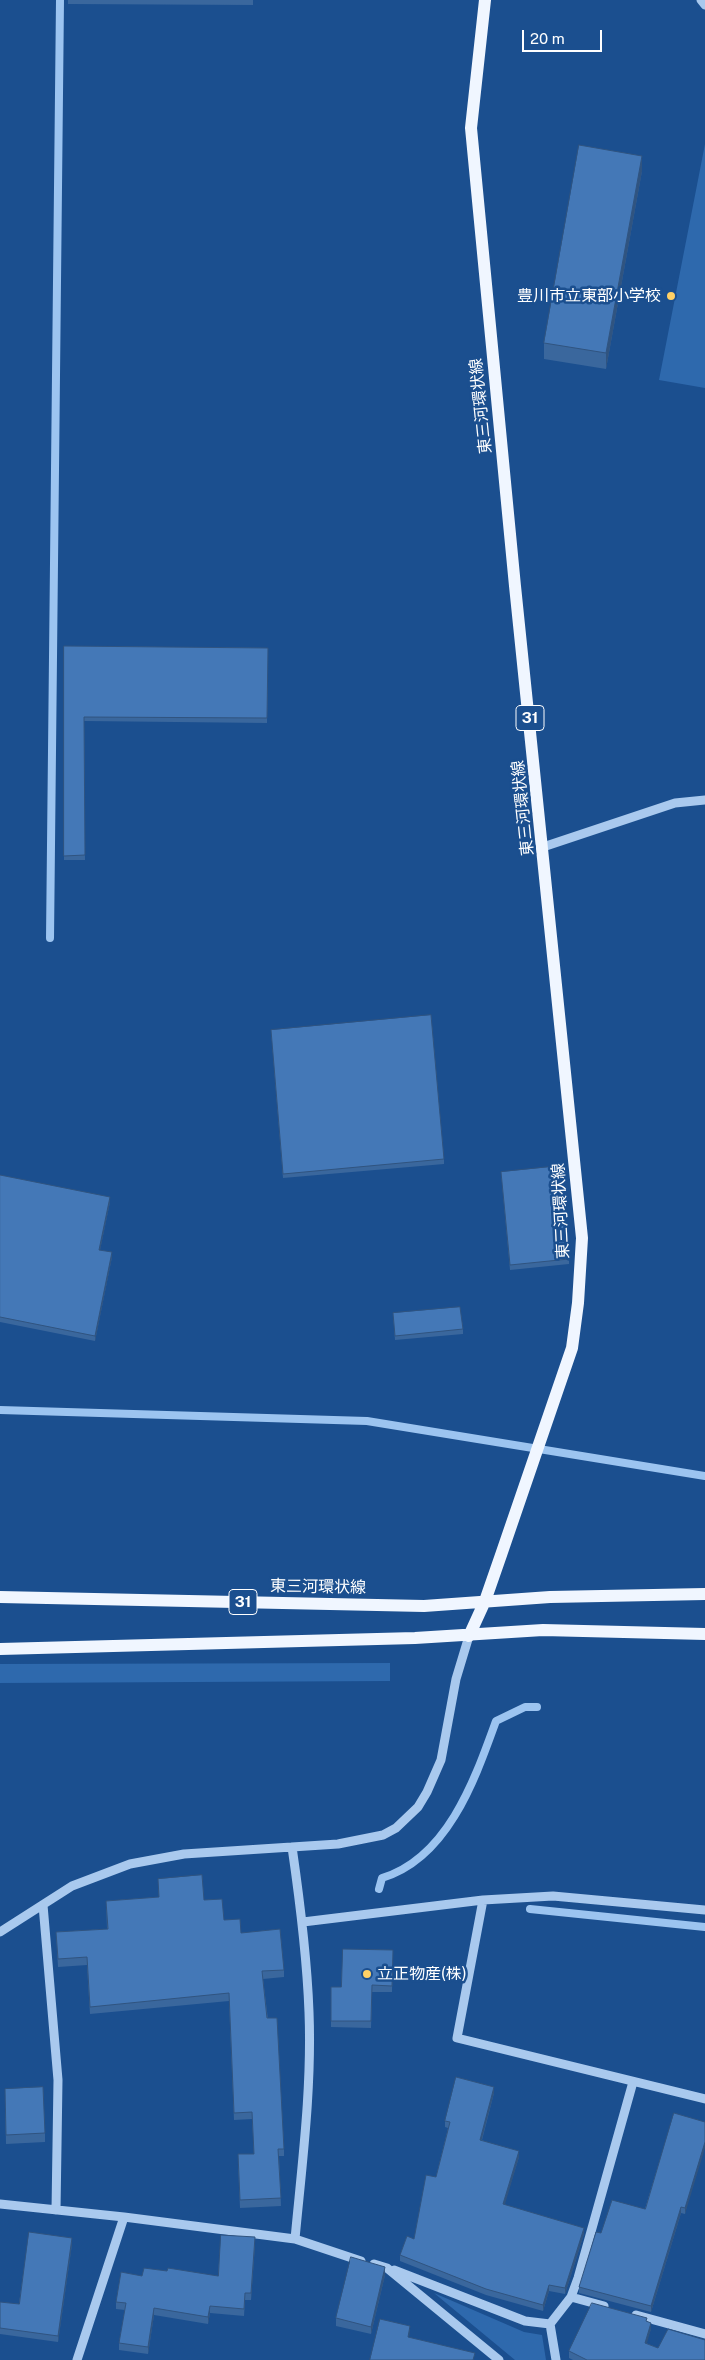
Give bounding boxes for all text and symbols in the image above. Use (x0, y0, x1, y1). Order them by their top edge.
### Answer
scale bar (525, 20, 605, 52)
text: 20 m (530, 30, 565, 47)
place label: 豊川市立東部小学校 (517, 286, 661, 306)
marker: 豊川市立東部小学校 (665, 290, 677, 302)
street label: 東三河環状線 (466, 357, 496, 455)
road number: 31 (516, 706, 544, 730)
street label: 東三河環状線 (508, 759, 538, 857)
street label: 東三河環状線 (549, 1163, 573, 1259)
street label: 東三河環状線 (270, 1577, 366, 1597)
road number: 31 (229, 1590, 257, 1614)
place label: 立正物産(株) (377, 1964, 467, 1984)
marker: 立正物産(株) (361, 1968, 373, 1980)

